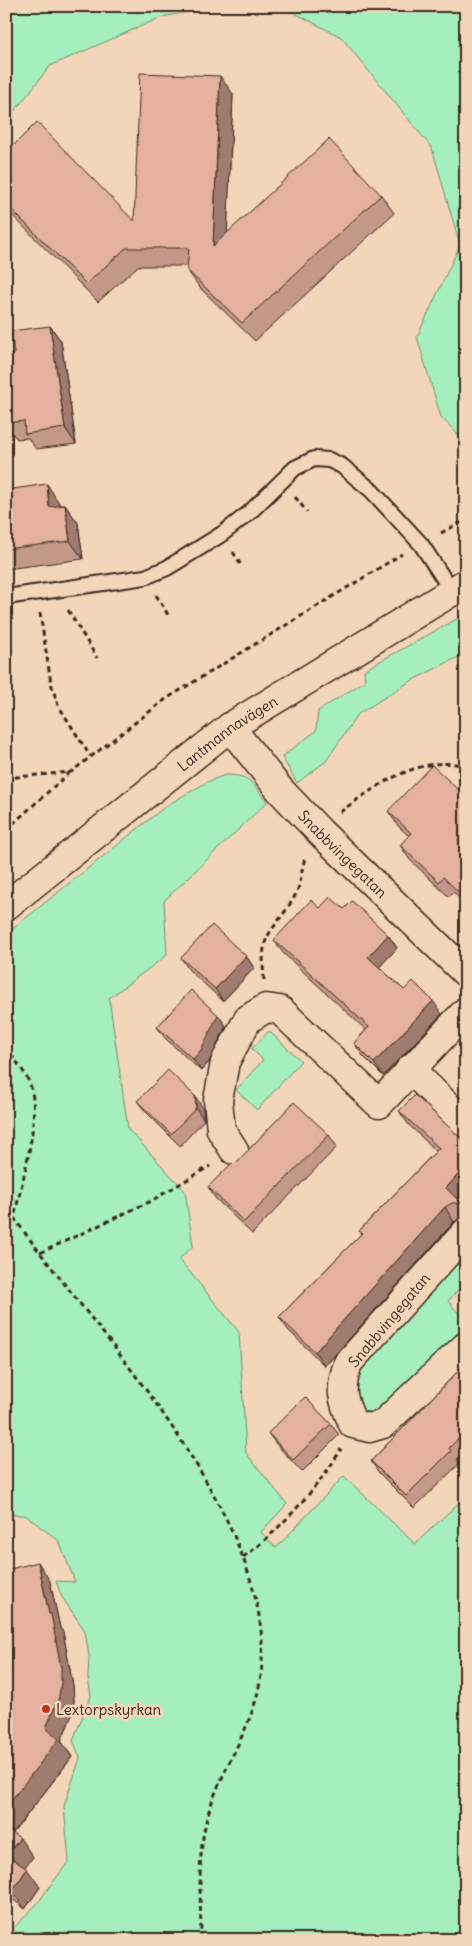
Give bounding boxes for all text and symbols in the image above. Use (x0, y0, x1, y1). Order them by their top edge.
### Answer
street label: Lantmannavägen (173, 691, 281, 775)
street label: Snabbvingegatan (294, 806, 392, 902)
street label: Snabbvingegatan (344, 1269, 434, 1371)
place label: Lextorpskyrkan (56, 1700, 162, 1719)
marker: Lextorpskyrkan (40, 1703, 52, 1715)

